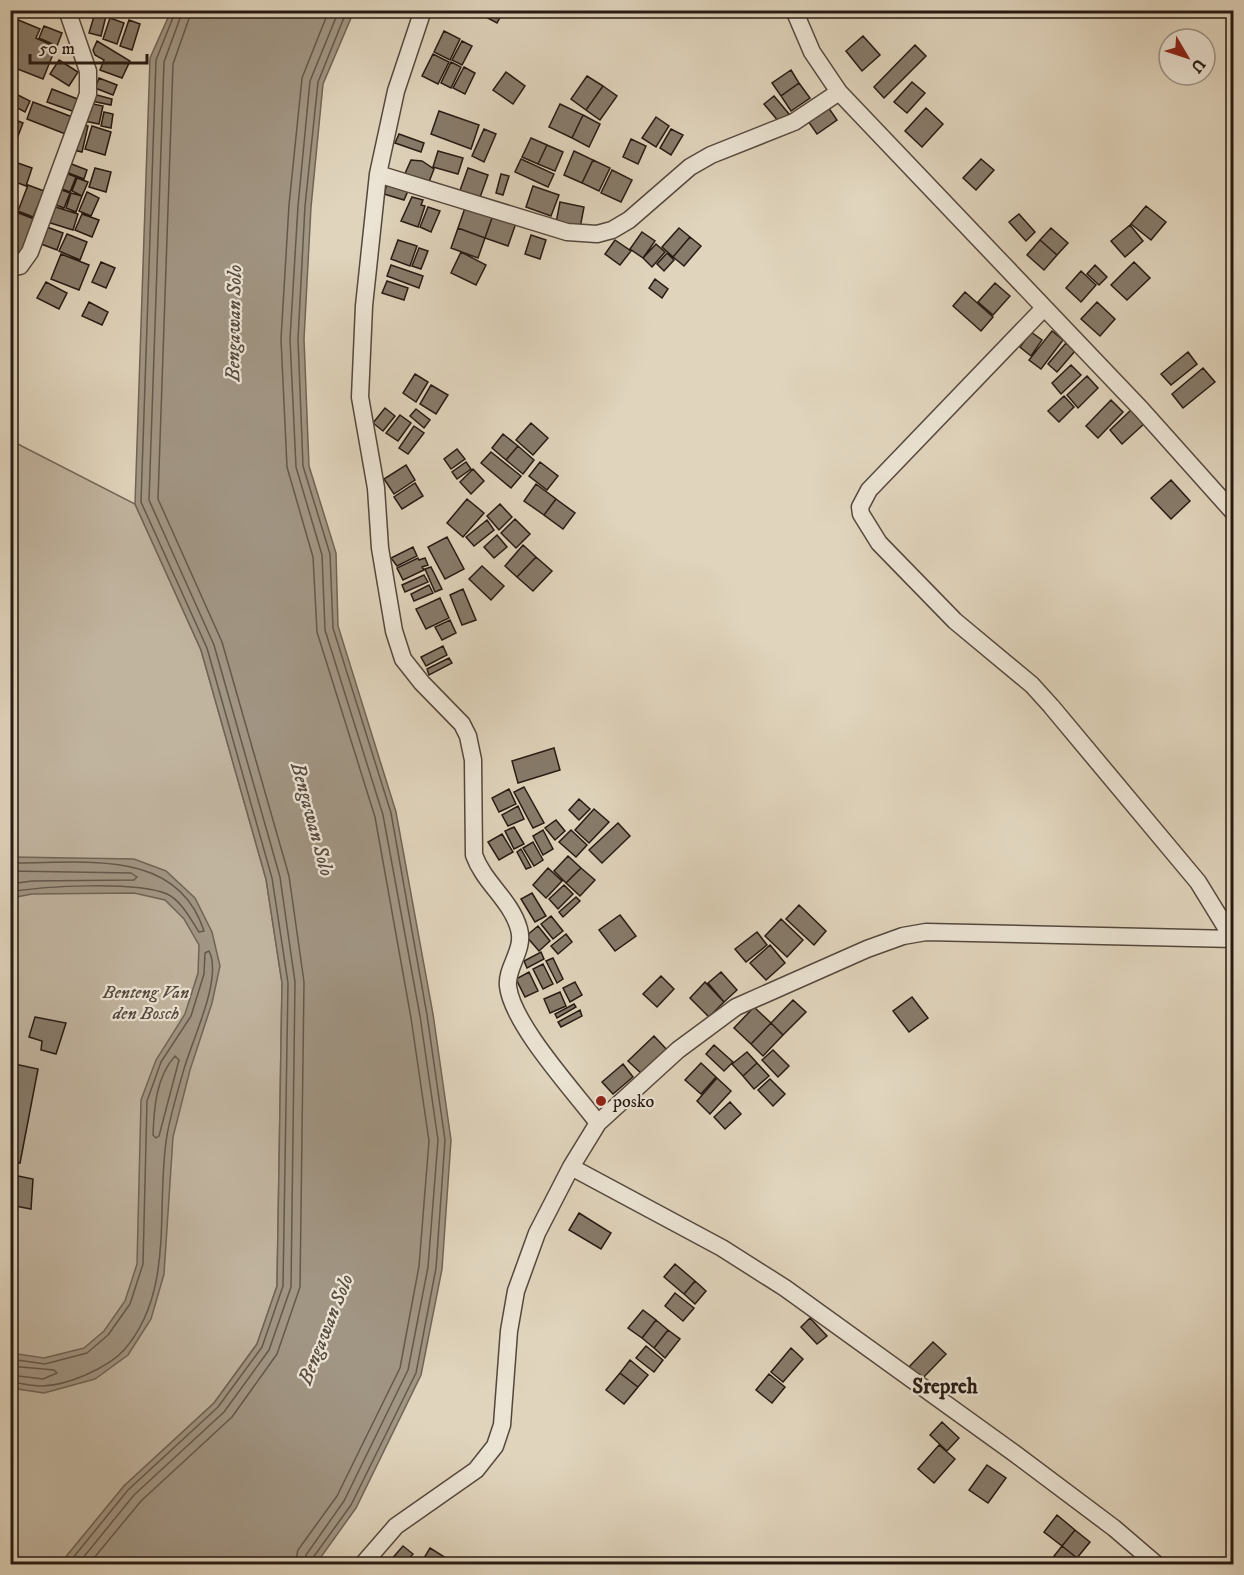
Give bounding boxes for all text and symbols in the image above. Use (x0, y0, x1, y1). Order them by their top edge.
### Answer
scale bar (30, 27, 147, 65)
north arrow (1157, 27, 1217, 87)
text: 50 m (39, 38, 75, 60)
text: U (1186, 55, 1210, 77)
water label: Bengawan Solo (221, 265, 248, 383)
water label: Bengawan Solo (284, 759, 339, 879)
park label: Benteng Van den Bosch (102, 982, 189, 1025)
place label: posko (612, 1091, 655, 1113)
marker: posko (594, 1094, 608, 1108)
water label: Bengawan Solo (293, 1271, 360, 1389)
district label: Srepreh (912, 1374, 979, 1400)

